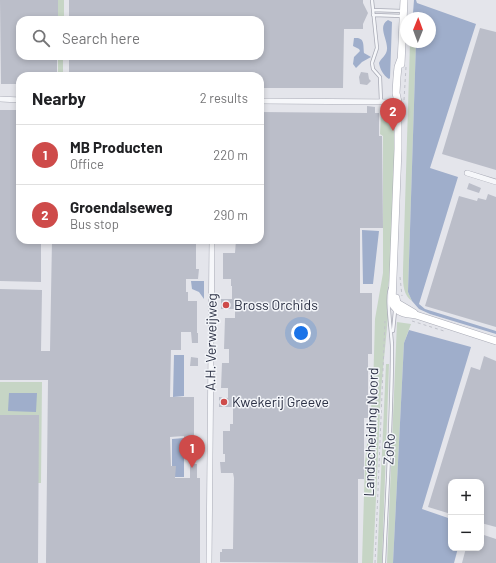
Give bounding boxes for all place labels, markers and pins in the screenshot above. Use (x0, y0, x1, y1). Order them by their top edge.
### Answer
pin: 2 (380, 98, 406, 131)
place label: Bross Orchids (234, 296, 318, 313)
marker: Bross Orchids (221, 300, 231, 310)
place label: Kwekerij Greeve (232, 393, 329, 410)
marker: Kwekerij Greeve (219, 397, 229, 407)
pin: 1 (179, 435, 205, 468)

